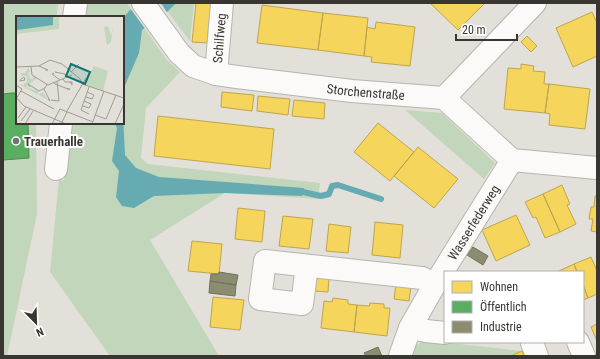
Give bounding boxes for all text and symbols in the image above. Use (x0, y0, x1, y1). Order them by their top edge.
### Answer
street label: Schilfweg (209, 13, 229, 64)
inset map (16, 16, 124, 124)
scale bar (456, 16, 517, 42)
text: 20 m (462, 23, 486, 37)
street label: Storchenstraße (326, 81, 405, 102)
place label: Trauerhalle (24, 134, 83, 149)
marker: Trauerhalle (11, 136, 21, 146)
street label: Wasserfederweg (444, 182, 502, 263)
legend (444, 271, 584, 343)
text: Wohnen (480, 280, 518, 294)
text: Öffentlich (480, 299, 527, 314)
north arrow (16, 303, 56, 343)
text: Industrie (480, 320, 522, 334)
text: N (34, 324, 45, 339)

